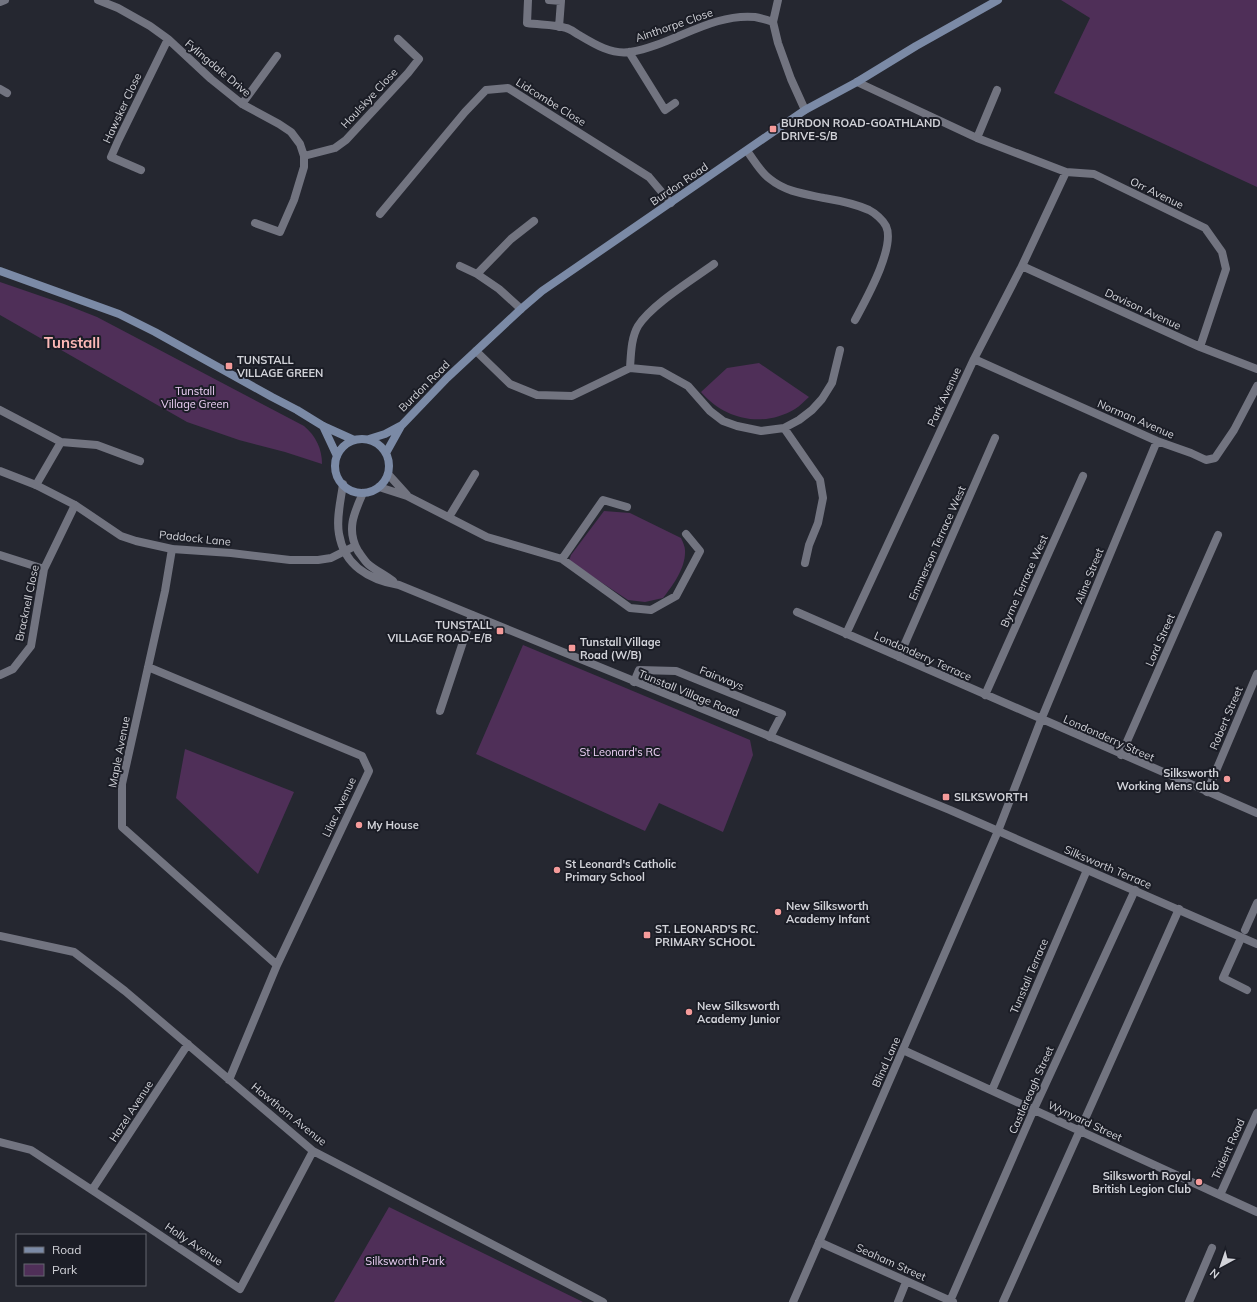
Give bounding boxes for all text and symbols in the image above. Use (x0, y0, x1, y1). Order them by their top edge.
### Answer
street label: Ainthorpe Close (633, 5, 715, 45)
street label: Fylingdale Drive (182, 36, 254, 100)
street label: Houlskye Close (338, 65, 400, 131)
street label: Hawsker Close (100, 71, 144, 145)
street label: Lidcombe Close (513, 75, 589, 129)
place label: BURDON ROAD-GOATHLAND DRIVE-S/B (781, 116, 941, 143)
marker: BURDON ROAD-GOATHLAND DRIVE-S/B (768, 124, 778, 134)
street label: Burdon Road (647, 159, 711, 209)
street label: Orr Avenue (1128, 174, 1186, 212)
street label: Davison Avenue (1103, 285, 1183, 333)
district label: Tunstall (44, 333, 100, 352)
place label: TUNSTALL VILLAGE GREEN (236, 353, 323, 380)
street label: Burdon Road (395, 357, 453, 415)
marker: TUNSTALL VILLAGE GREEN (224, 361, 234, 371)
street label: Park Avenue (924, 365, 964, 429)
park label: Tunstall Village Green (161, 384, 229, 411)
street label: Norman Avenue (1095, 396, 1177, 442)
street label: Emmerson Terrace West (905, 483, 969, 603)
street label: Paddock Lane (158, 527, 232, 549)
street label: Byrne Terrace West (997, 532, 1051, 630)
street label: Aline Street (1071, 546, 1107, 606)
street label: Bracknell Close (12, 564, 42, 642)
street label: Lord Street (1142, 611, 1178, 668)
place label: TUNSTALL VILLAGE ROAD-E/B (386, 618, 492, 645)
marker: TUNSTALL VILLAGE ROAD-E/B (495, 626, 505, 636)
street label: Londonderry Terrace (872, 628, 974, 684)
place label: Tunstall Village Road (W/B) (580, 635, 661, 662)
marker: Tunstall Village Road (W/B) (567, 643, 577, 653)
street label: Fairways (698, 663, 746, 693)
street label: Tunstall Village Road (637, 666, 741, 720)
street label: Robert Street (1206, 684, 1246, 752)
street label: Londonderry Street (1061, 712, 1157, 764)
street label: Maple Avenue (105, 715, 133, 789)
park label: St Leonard's RC (579, 745, 661, 759)
place label: Silksworth Working Mens Club (1117, 766, 1219, 793)
marker: Silksworth Working Mens Club (1222, 774, 1232, 784)
street label: Lilac Avenue (319, 775, 359, 839)
place label: SILKSWORTH (954, 790, 1028, 804)
marker: SILKSWORTH (941, 792, 951, 802)
place label: My House (367, 818, 419, 832)
marker: My House (354, 820, 364, 830)
street label: Silksworth Terrace (1062, 842, 1154, 892)
place label: St Leonard's Catholic Primary School (565, 857, 677, 884)
marker: St Leonard's Catholic Primary School (552, 865, 562, 875)
place label: New Silksworth Academy Infant (786, 899, 870, 926)
marker: New Silksworth Academy Infant (773, 907, 783, 917)
place label: ST. LEONARD'S RC. PRIMARY SCHOOL (655, 922, 759, 949)
marker: ST. LEONARD'S RC. PRIMARY SCHOOL (642, 930, 652, 940)
street label: Tunstall Terrace (1007, 936, 1051, 1016)
place label: New Silksworth Academy Junior (697, 999, 781, 1026)
marker: New Silksworth Academy Junior (684, 1007, 694, 1017)
street label: Blind Lane (869, 1035, 903, 1089)
street label: Castlereagh Street (1005, 1044, 1057, 1136)
street label: Hazel Avenue (106, 1078, 156, 1144)
street label: Hawthorn Avenue (249, 1079, 329, 1149)
street label: Wynyard Street (1046, 1098, 1124, 1144)
street label: Trident Road (1208, 1116, 1248, 1182)
place label: Silksworth Royal British Legion Club (1092, 1169, 1191, 1196)
marker: Silksworth Royal British Legion Club (1194, 1177, 1204, 1187)
street label: Holly Avenue (162, 1219, 226, 1269)
legend (16, 1234, 146, 1286)
street label: Seaham Street (854, 1240, 928, 1284)
text: Road (52, 1242, 81, 1257)
north arrow (1201, 1246, 1241, 1286)
park label: Silksworth Park (365, 1254, 445, 1268)
text: Park (52, 1262, 78, 1277)
text: N (1207, 1266, 1222, 1282)

